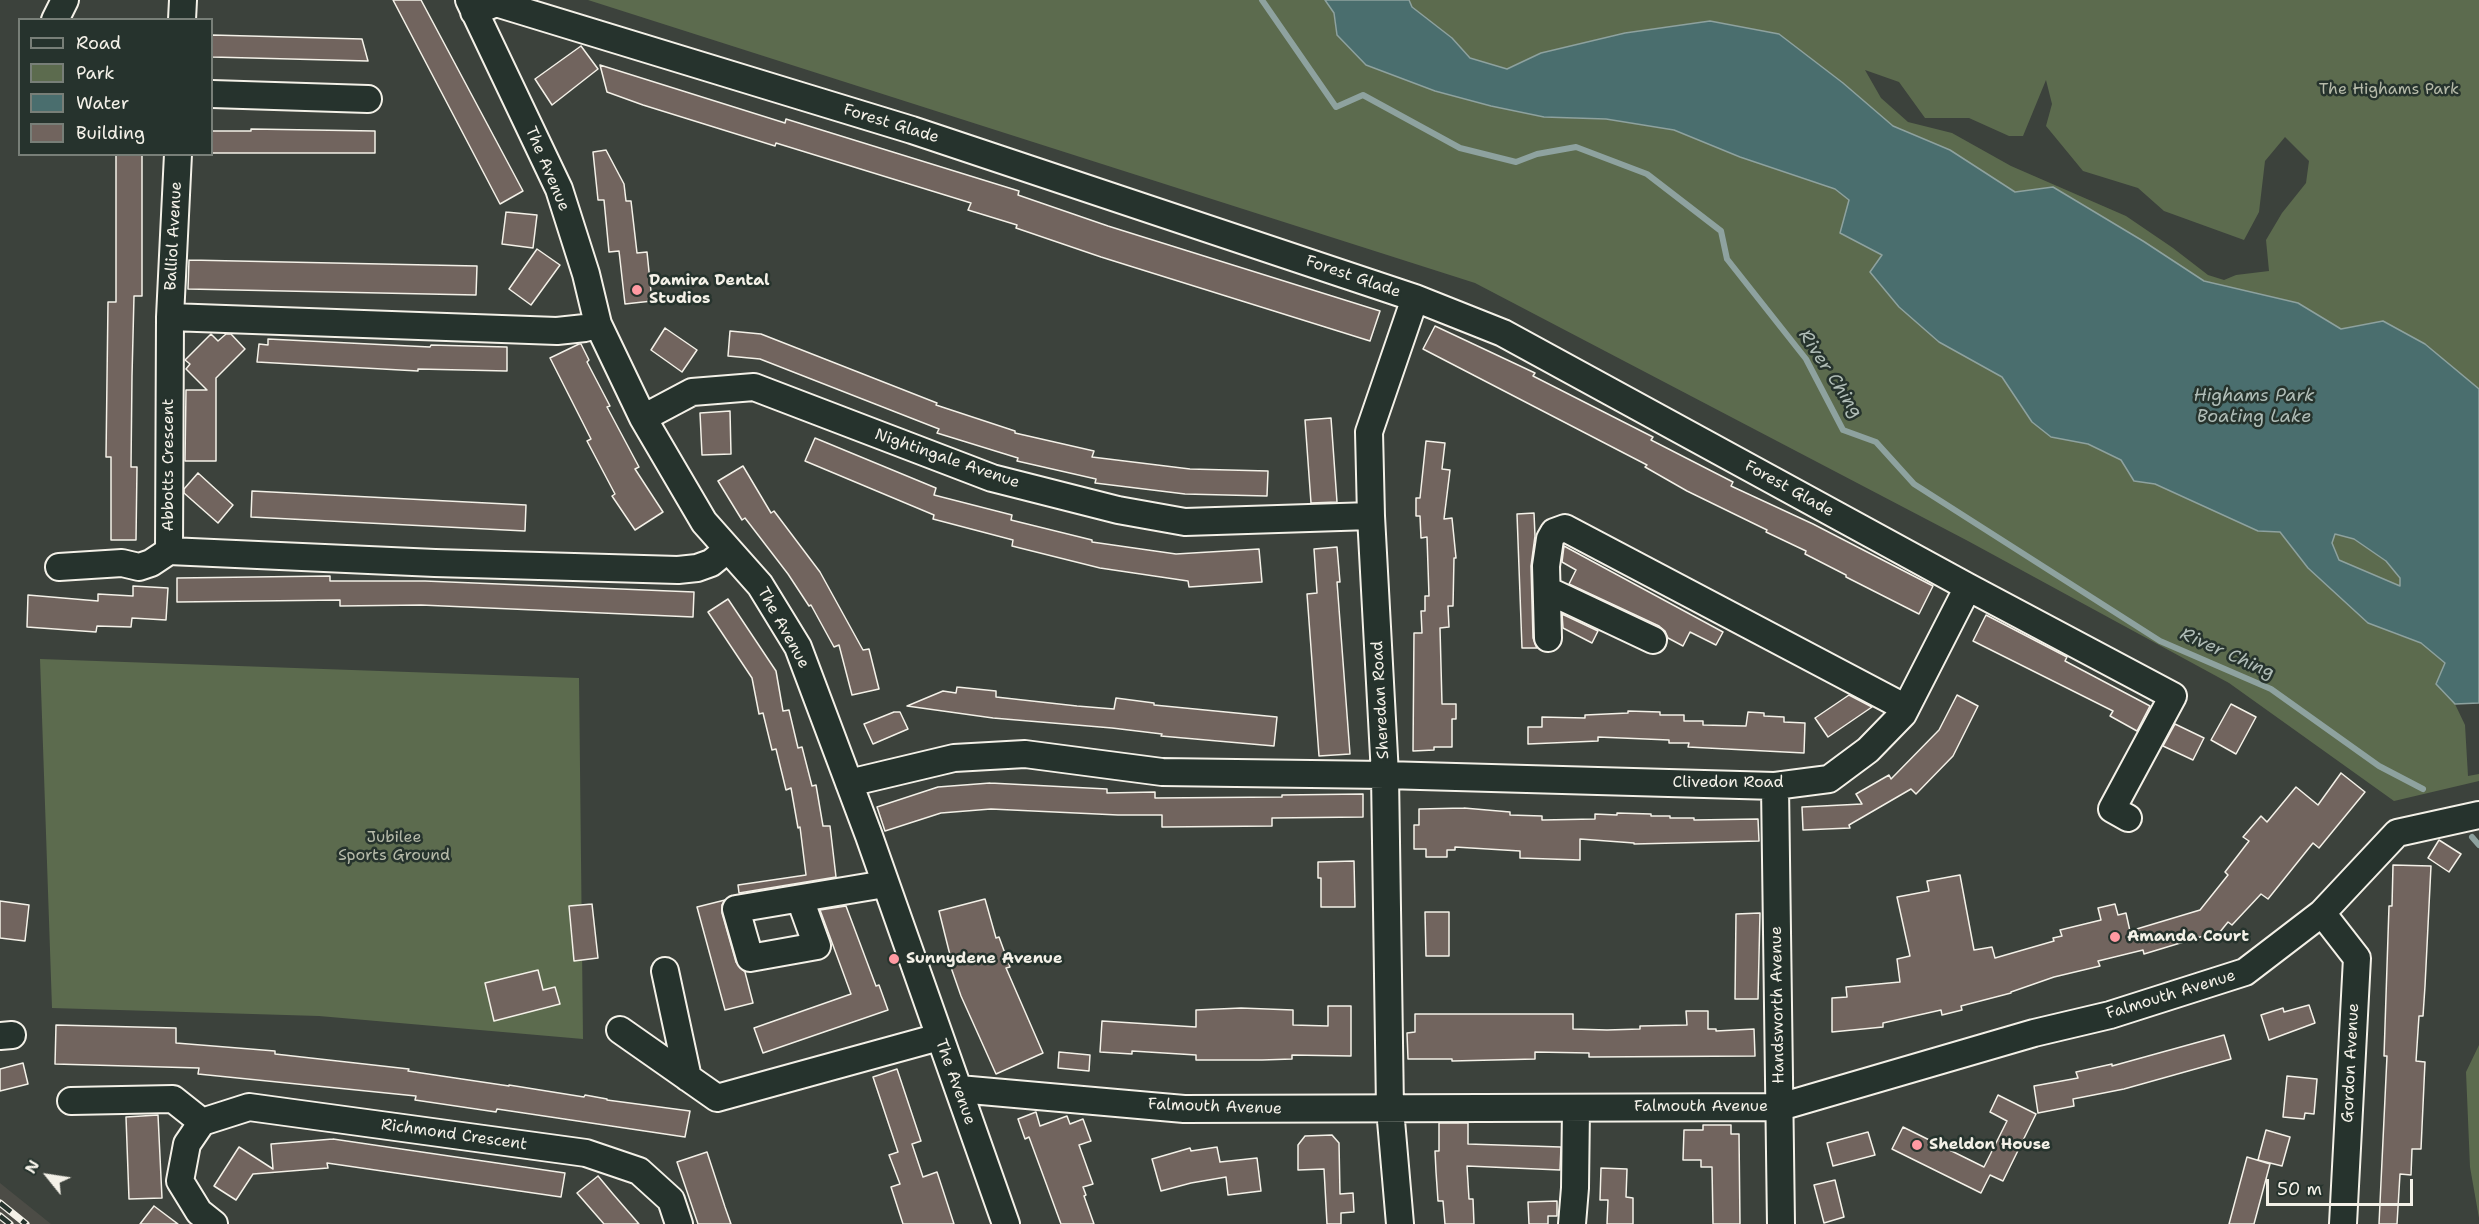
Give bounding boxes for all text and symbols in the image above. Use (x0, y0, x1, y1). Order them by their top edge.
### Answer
legend (18, 18, 213, 156)
text: Road (76, 31, 121, 55)
text: Park (76, 61, 115, 85)
park label: The Highams Park (2319, 80, 2459, 100)
text: Water (76, 91, 129, 115)
street label: Forest Glade (841, 100, 941, 148)
text: Building (76, 121, 145, 145)
street label: The Avenue (521, 124, 573, 214)
street label: Balliol Avenue (162, 181, 186, 291)
street label: Forest Glade (1303, 252, 1403, 302)
place label: Damira Dental Studios (649, 271, 770, 309)
marker: Damira Dental Studios (630, 283, 644, 297)
water label: River Ching (1793, 326, 1867, 422)
water label: Highams Park Boating Lake (2193, 385, 2315, 428)
street label: Abbotts Crescent (159, 399, 179, 531)
street label: Nightingale Avenue (872, 425, 1022, 493)
street label: Forest Glade (1741, 457, 1837, 521)
street label: The Avenue (753, 584, 813, 672)
water label: River Ching (2177, 624, 2277, 684)
street label: Sheredan Road (1368, 640, 1394, 760)
street label: Clivedon Road (1672, 773, 1784, 793)
park label: Jubilee Sports Ground (338, 828, 450, 866)
street label: Handsworth Avenue (1767, 926, 1789, 1084)
place label: Amanda Court (2127, 927, 2249, 947)
marker: Amanda Court (2108, 930, 2122, 944)
place label: Sunnydene Avenue (906, 949, 1063, 969)
marker: Sunnydene Avenue (887, 952, 901, 966)
street label: Falmouth Avenue (2104, 966, 2238, 1024)
street label: Gordon Avenue (2338, 1003, 2364, 1123)
street label: The Avenue (931, 1036, 979, 1128)
street label: Falmouth Avenue (1148, 1095, 1282, 1119)
street label: Falmouth Avenue (1634, 1097, 1768, 1117)
street label: Richmond Crescent (380, 1115, 528, 1155)
place label: Sheldon House (1929, 1135, 2051, 1155)
marker: Sheldon House (1910, 1138, 1924, 1152)
north arrow (18, 1146, 78, 1206)
text: N (20, 1156, 44, 1177)
scale bar (2269, 1167, 2416, 1205)
text: 50 m (2277, 1177, 2322, 1201)

